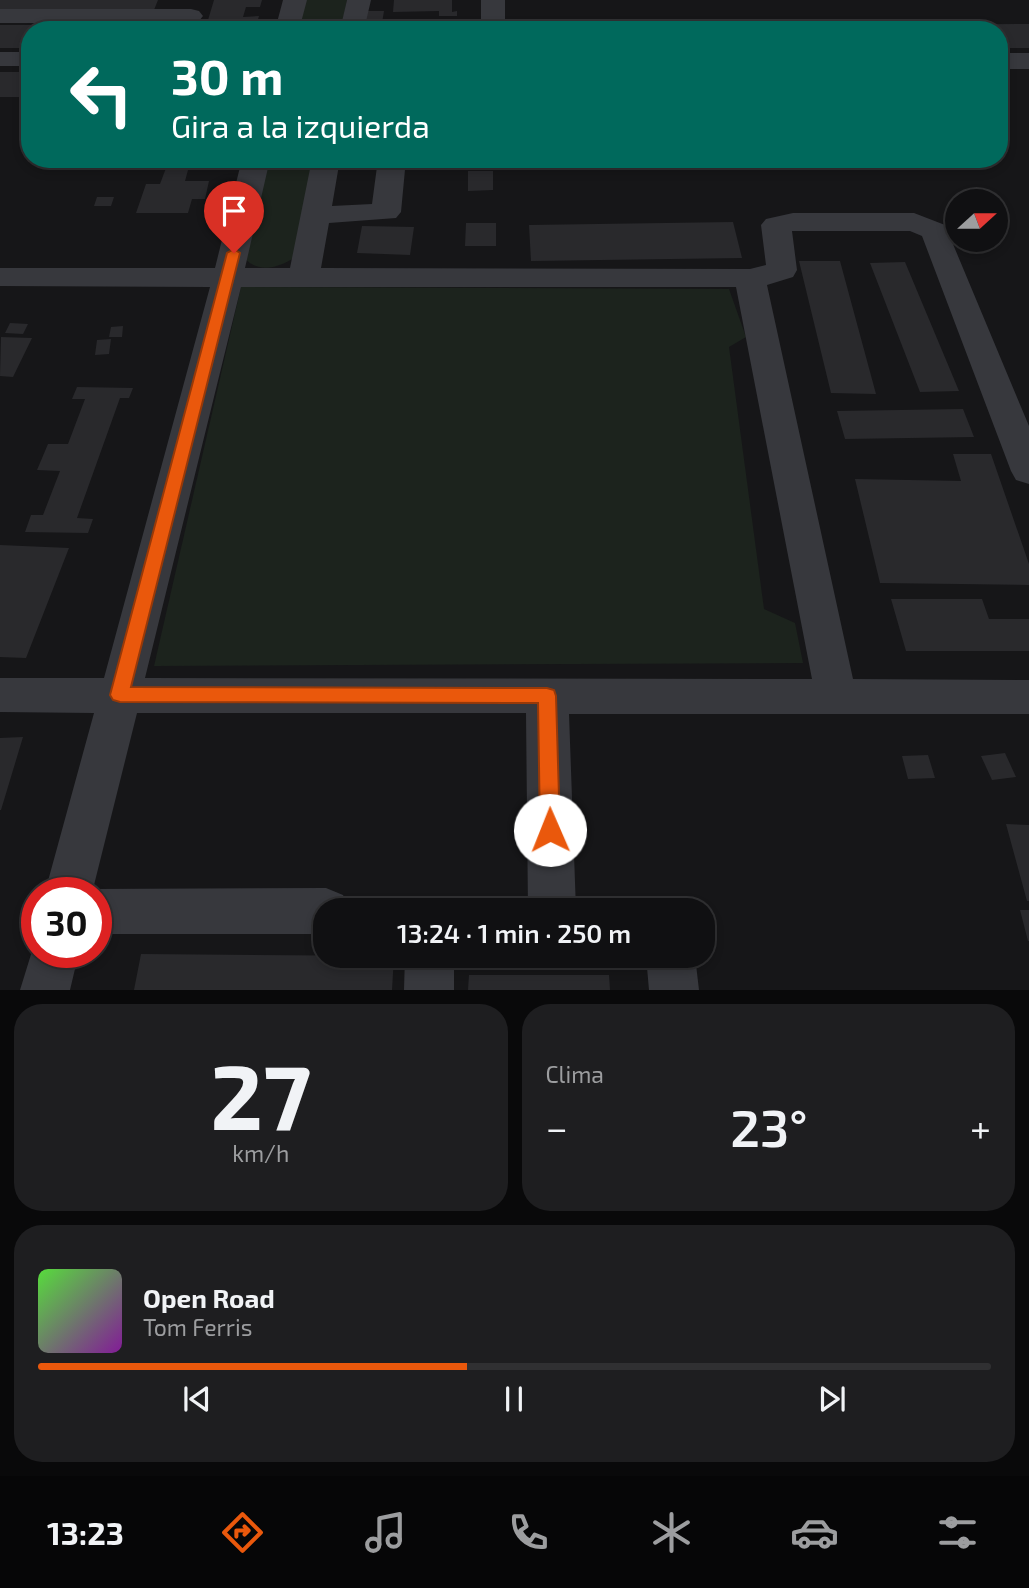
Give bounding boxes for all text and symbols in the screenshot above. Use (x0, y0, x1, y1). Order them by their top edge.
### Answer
text: 30 m (171, 46, 283, 105)
icon: left (56, 49, 147, 140)
text: Gira a la izquierda (171, 106, 430, 144)
pin (204, 181, 264, 253)
north arrow (945, 189, 1008, 252)
map controls (945, 189, 1008, 252)
icon: arrive (215, 192, 253, 230)
position arrow (513, 793, 587, 867)
speed limit sign: 30 (21, 877, 112, 968)
text: 13:24 · 1 min · 250 m (397, 917, 631, 948)
text: 27 (210, 1039, 311, 1148)
text: Clima (546, 1060, 604, 1088)
text: 23° (730, 1095, 808, 1157)
text: − (546, 1104, 568, 1150)
text: + (970, 1104, 991, 1150)
text: km/h (232, 1139, 289, 1167)
text: Open Road (143, 1282, 275, 1313)
text: Tom Ferris (143, 1313, 252, 1341)
icon: previous (178, 1380, 216, 1418)
icon: pause (495, 1380, 533, 1418)
icon: next (813, 1380, 851, 1418)
icon: directions (218, 1508, 267, 1557)
icon: music (361, 1508, 410, 1557)
icon: phone (504, 1508, 553, 1557)
icon: climate (647, 1508, 696, 1557)
icon: car (790, 1508, 839, 1557)
icon: filters (933, 1508, 982, 1557)
text: 13:23 (47, 1513, 124, 1551)

